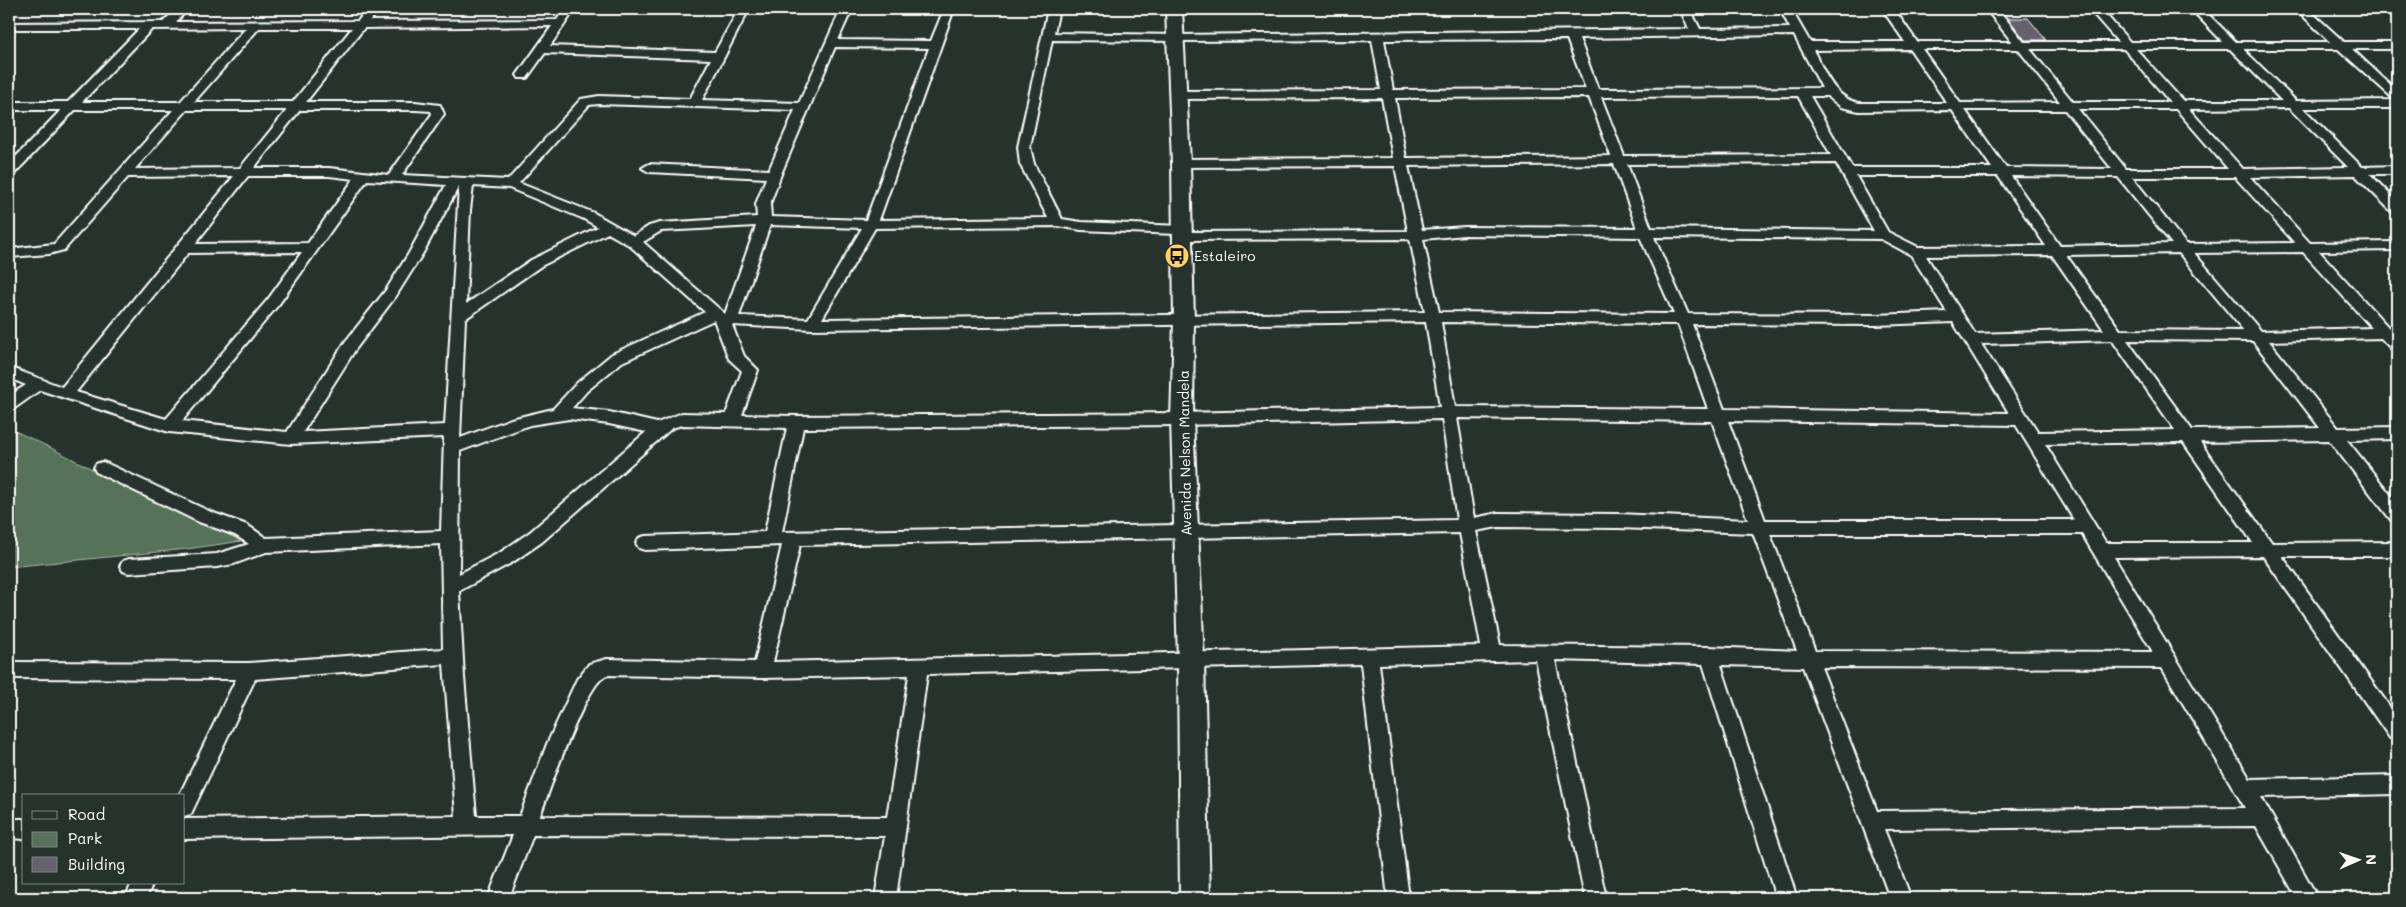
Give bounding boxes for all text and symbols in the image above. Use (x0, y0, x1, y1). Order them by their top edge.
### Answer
bus stop icon: Estaleiro (1164, 243, 1190, 269)
place label: Estaleiro (1194, 246, 1256, 265)
street label: Avenida Nelson Mandela (1174, 370, 1195, 536)
legend (22, 794, 185, 884)
text: Road (68, 804, 105, 824)
text: Park (68, 828, 102, 848)
north arrow (2334, 834, 2384, 884)
text: Building (68, 854, 125, 874)
text: N (2362, 854, 2381, 865)

